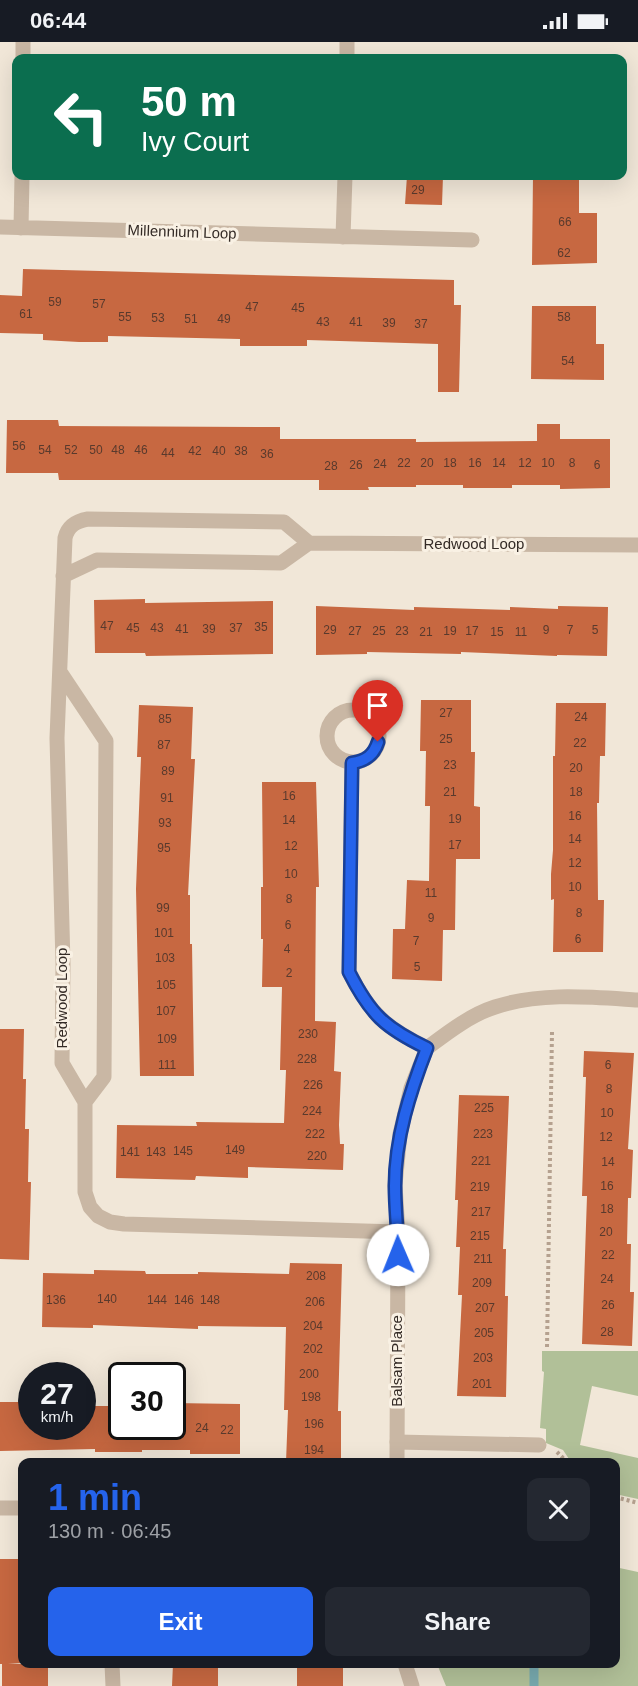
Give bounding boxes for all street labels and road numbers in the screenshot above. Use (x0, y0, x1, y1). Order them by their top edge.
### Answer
street label: Millennium Loop (127, 221, 237, 242)
street label: Redwood Loop (424, 535, 524, 552)
street label: Redwood Loop (53, 948, 70, 1048)
street label: Balsam Place (388, 1315, 405, 1407)

